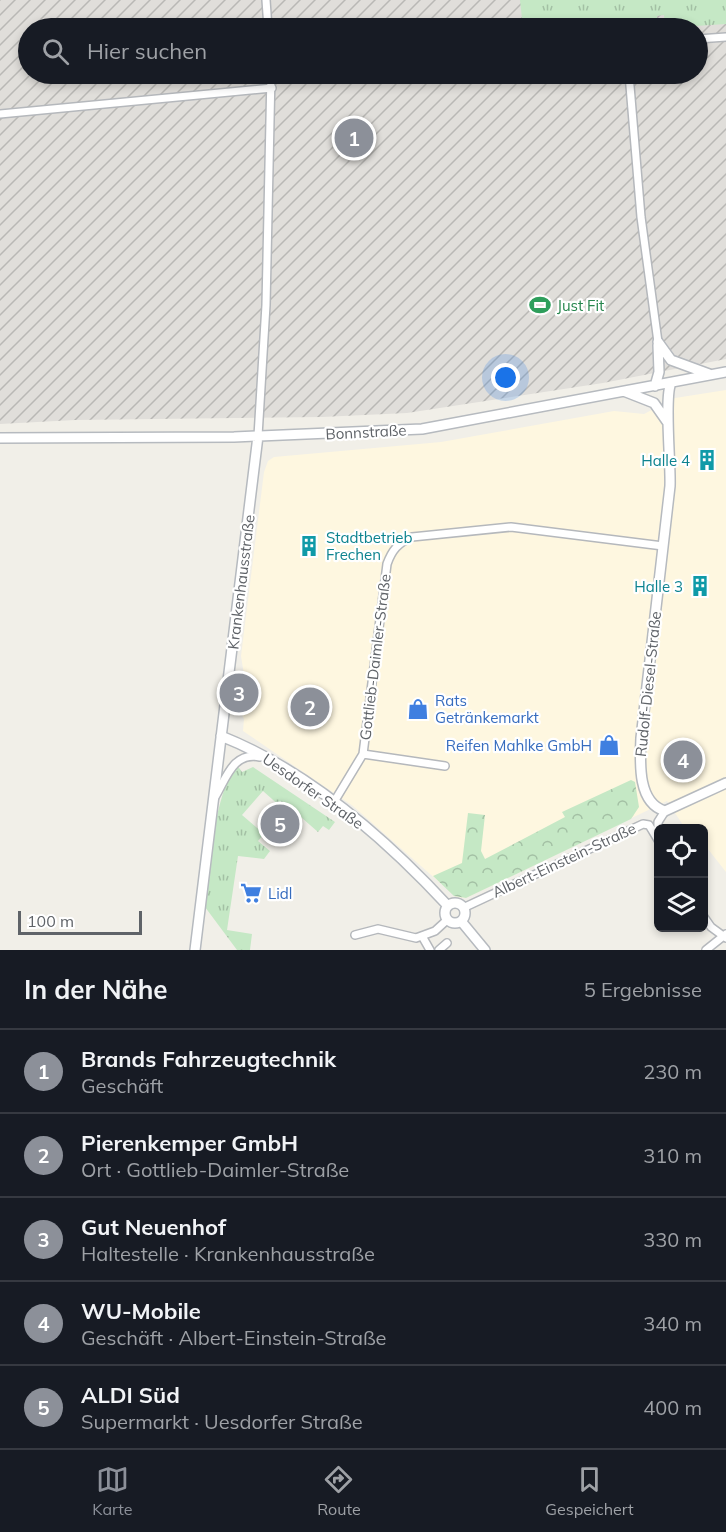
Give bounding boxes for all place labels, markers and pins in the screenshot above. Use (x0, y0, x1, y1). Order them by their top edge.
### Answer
pin: 1 (334, 116, 374, 160)
sports icon: Just Fit (528, 293, 552, 317)
place label: Just Fit (557, 296, 604, 315)
building icon: Halle 4 (695, 448, 719, 472)
place label: Halle 4 (641, 451, 690, 470)
place label: Stadtbetrieb Frechen (326, 528, 412, 564)
building icon: Stadtbetrieb Frechen (297, 534, 321, 558)
building icon: Halle 3 (688, 574, 712, 598)
place label: Halle 3 (634, 577, 683, 596)
pin: 3 (220, 670, 258, 716)
pin: 2 (290, 684, 330, 730)
place label: Rats Getränkemarkt (435, 691, 539, 727)
shop icon: Rats Getränkemarkt (406, 697, 430, 721)
shop icon: Reifen Mahlke GmbH (597, 733, 621, 757)
place label: Reifen Mahlke GmbH (446, 736, 592, 755)
pin: 4 (664, 738, 702, 783)
pin: 5 (260, 802, 300, 846)
supermarket icon: Lidl (239, 881, 263, 905)
place label: Lidl (268, 884, 292, 903)

